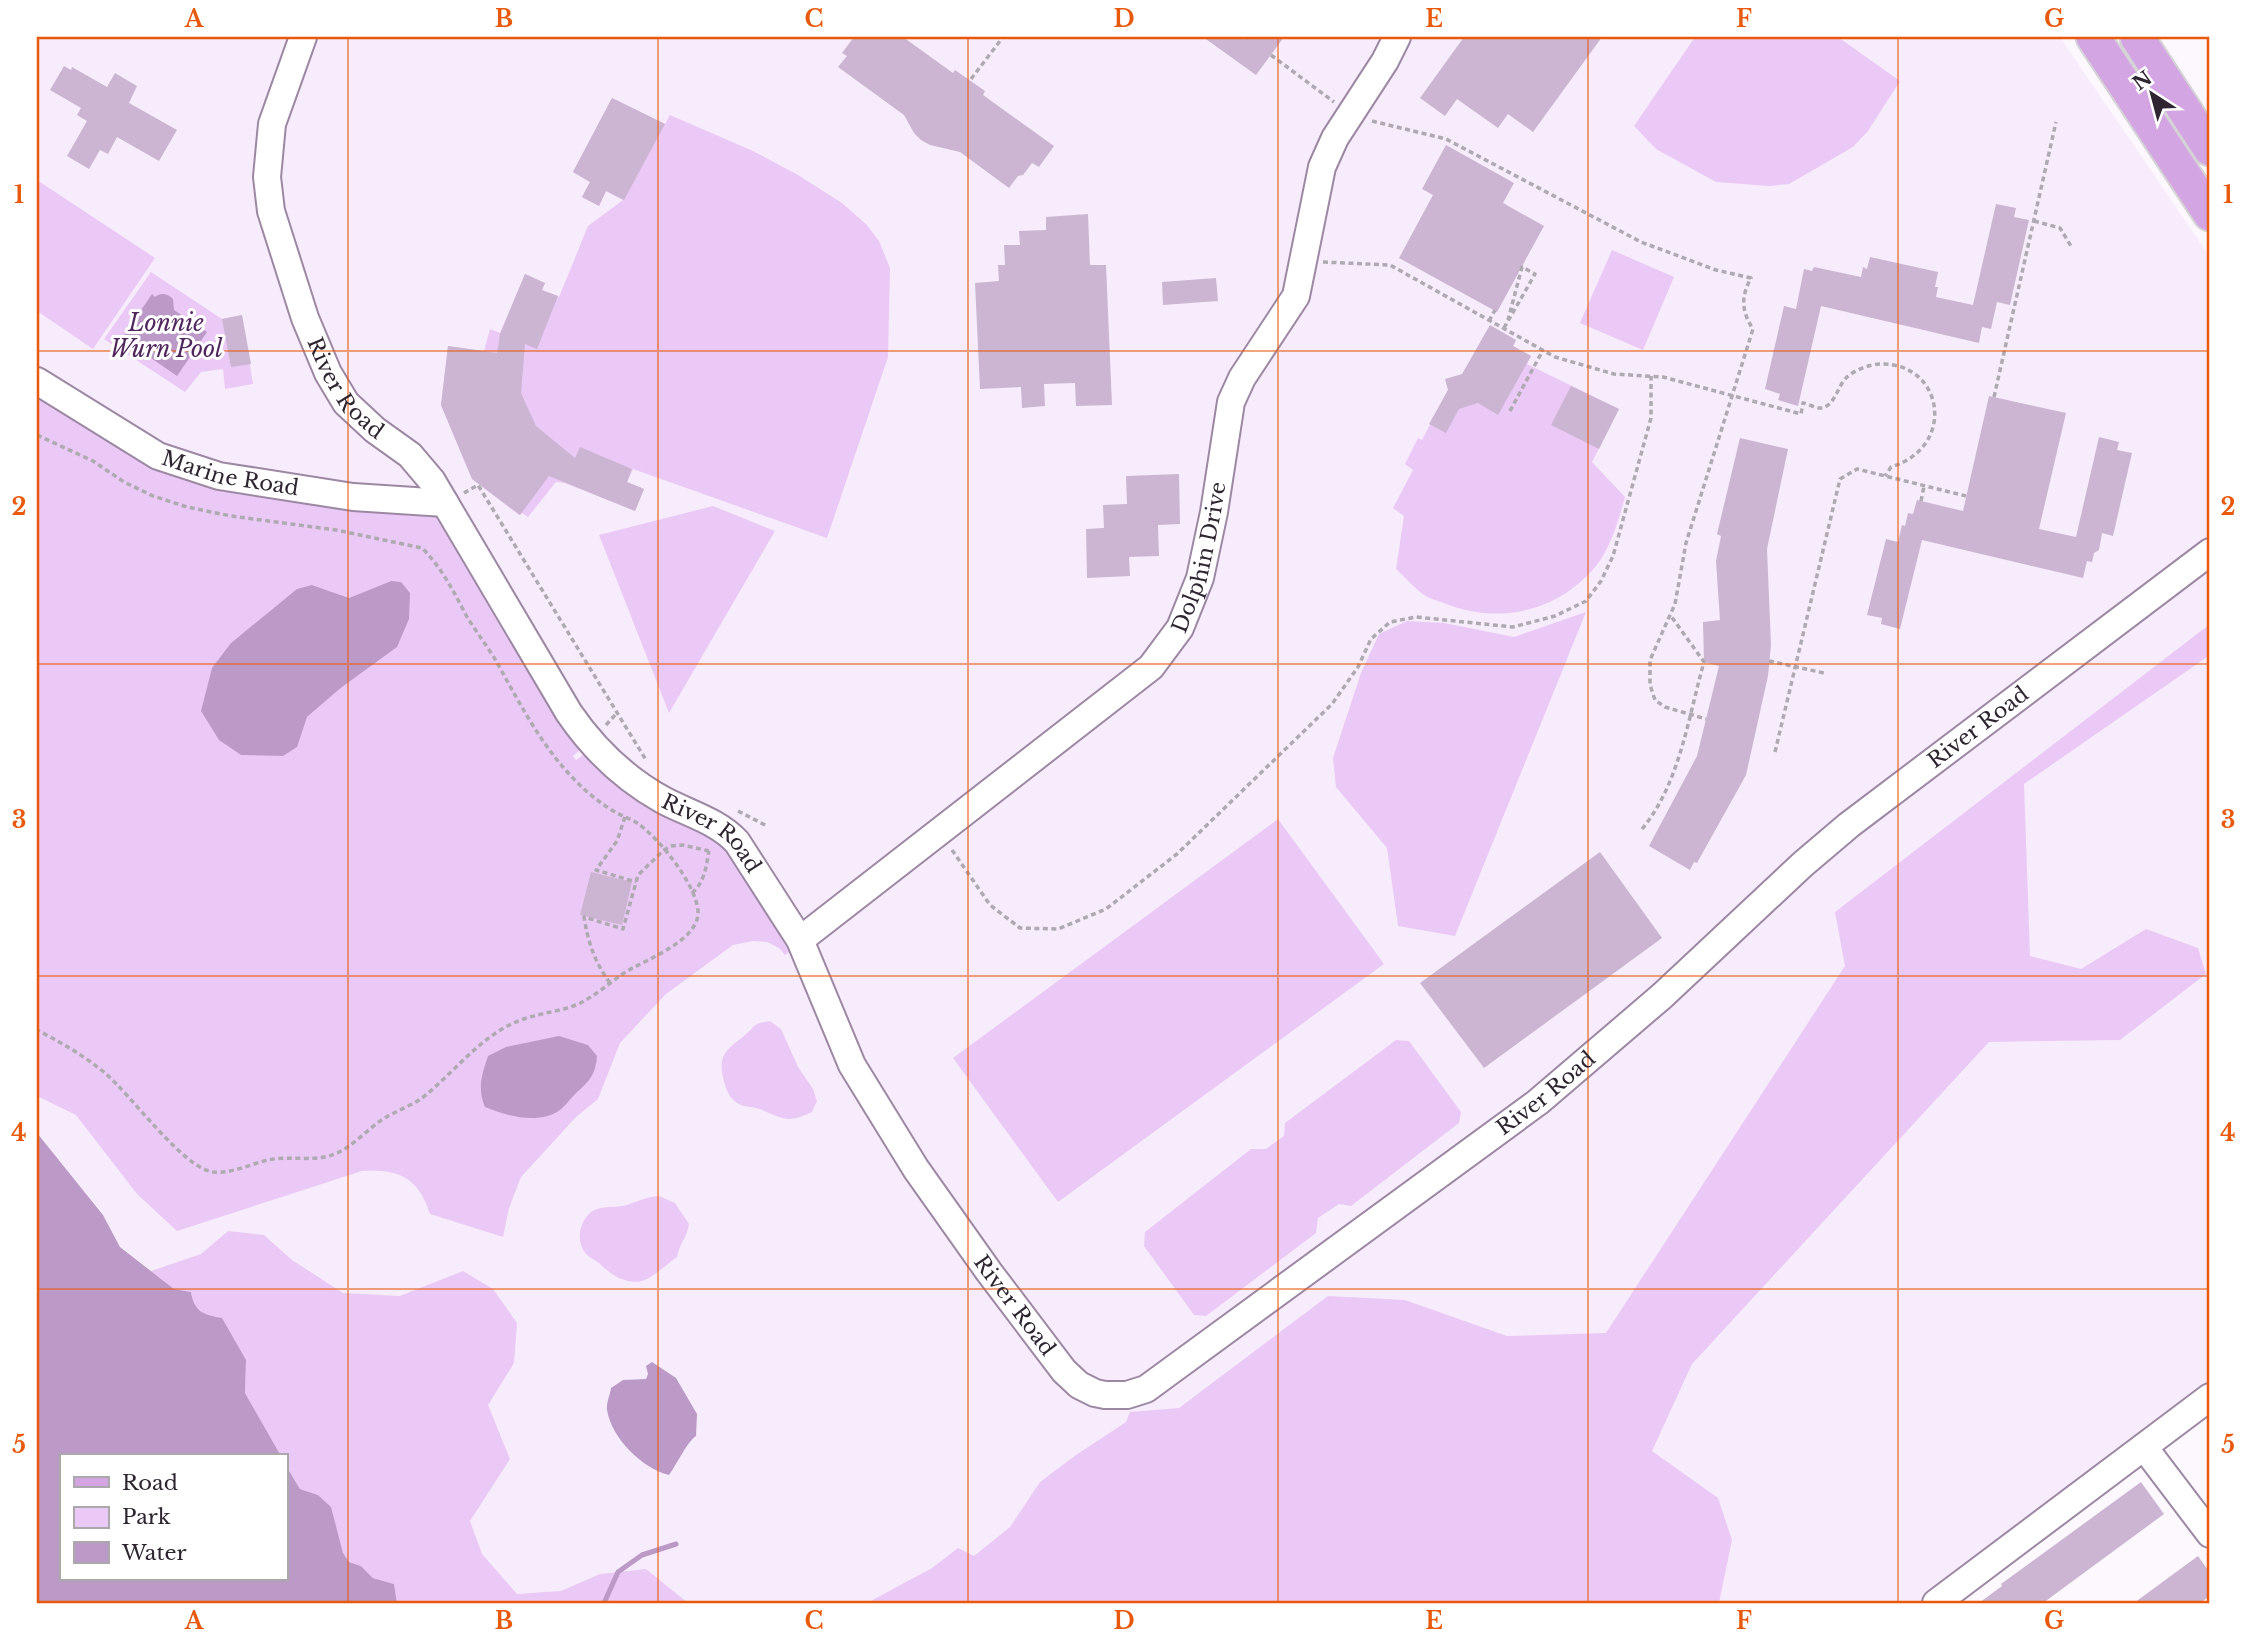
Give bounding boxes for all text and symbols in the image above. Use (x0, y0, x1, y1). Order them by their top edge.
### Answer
text: A (184, 5, 205, 33)
text: B (495, 5, 513, 33)
text: C (805, 5, 823, 33)
text: D (1113, 5, 1135, 33)
text: E (1425, 5, 1443, 33)
text: F (1736, 5, 1752, 33)
text: G (2044, 5, 2064, 33)
north arrow (2118, 60, 2188, 130)
text: N (2128, 66, 2156, 95)
text: 1 (14, 181, 24, 209)
text: 1 (2223, 181, 2233, 209)
water label: Lonnie Wurn Pool (110, 309, 223, 363)
street label: River Road (302, 333, 389, 445)
street label: Marine Road (158, 445, 301, 501)
street label: Dolphin Drive (1166, 480, 1231, 637)
text: 2 (12, 493, 26, 521)
text: 2 (2221, 493, 2235, 521)
street label: River Road (1923, 681, 2034, 774)
street label: River Road (657, 789, 766, 878)
text: 3 (12, 806, 26, 834)
text: 3 (2221, 806, 2235, 834)
street label: River Road (1491, 1046, 1601, 1141)
text: 4 (11, 1119, 27, 1147)
text: 4 (2220, 1119, 2236, 1147)
street label: River Road (968, 1250, 1061, 1361)
text: 5 (12, 1431, 26, 1459)
text: 5 (2221, 1431, 2235, 1459)
legend (60, 1454, 287, 1580)
text: Road (122, 1470, 178, 1496)
text: Park (122, 1504, 171, 1530)
text: Water (121, 1540, 186, 1566)
text: A (184, 1607, 205, 1635)
text: B (495, 1607, 513, 1635)
text: C (805, 1607, 823, 1635)
text: D (1113, 1607, 1135, 1635)
text: E (1425, 1607, 1443, 1635)
text: F (1736, 1607, 1752, 1635)
text: G (2044, 1607, 2064, 1635)

